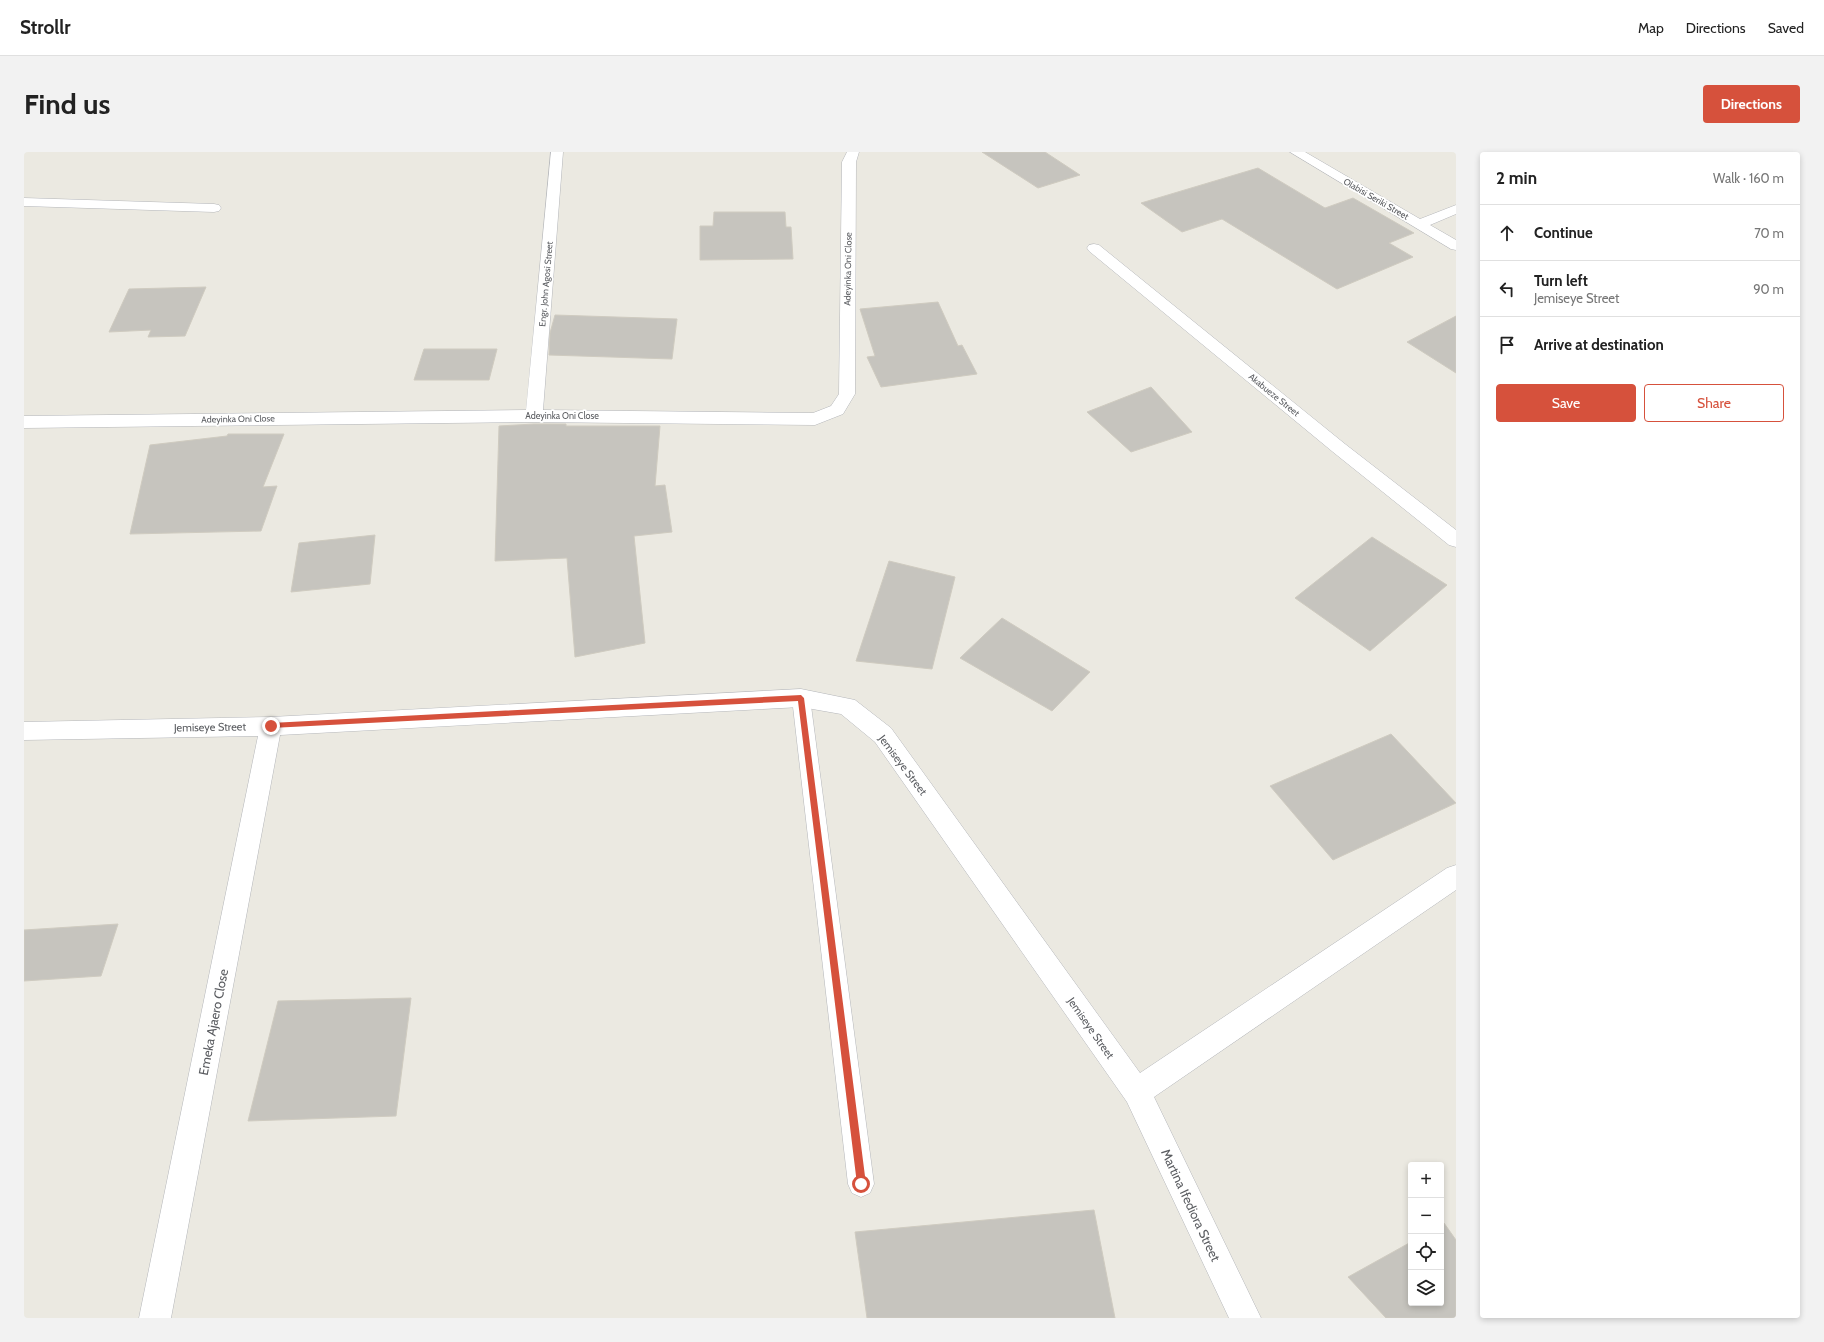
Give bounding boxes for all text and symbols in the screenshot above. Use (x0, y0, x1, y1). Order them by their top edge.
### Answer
text: Strollr (20, 16, 71, 39)
text: Map (1638, 19, 1664, 37)
text: Directions (1686, 19, 1746, 37)
text: Saved (1768, 19, 1804, 37)
button: Directions (1703, 85, 1800, 123)
text: Find us (24, 87, 110, 121)
text: 2 min (1496, 168, 1537, 188)
text: Walk · 160 m (1713, 170, 1784, 186)
street label: Olabisi Seriki Street (1342, 175, 1411, 222)
icon: ahead (1496, 222, 1518, 244)
text: Continue (1534, 224, 1593, 242)
text: 70 m (1754, 225, 1784, 241)
street label: Adeyinka Oni Close (841, 232, 854, 306)
street label: Engr. John Agosi Street (536, 241, 555, 327)
text: Turn left (1534, 272, 1588, 290)
icon: left (1496, 278, 1518, 300)
text: 90 m (1753, 281, 1784, 297)
text: Jemiseye Street (1534, 290, 1619, 306)
icon: arrive (1496, 334, 1518, 356)
text: Arrive at destination (1534, 336, 1664, 354)
street label: Akabueze Street (1247, 371, 1302, 418)
button: Save (1496, 384, 1636, 422)
button: Share (1644, 384, 1784, 422)
street label: Adeyinka Oni Close (525, 410, 599, 421)
street label: Adeyinka Oni Close (201, 412, 275, 425)
route end (262, 717, 280, 735)
street label: Jemiseye Street (173, 719, 247, 735)
street label: Jemiseye Street (875, 731, 930, 798)
street label: Emeka Ajaero Close (195, 967, 232, 1077)
street label: Jemiseye Street (1064, 994, 1118, 1062)
street label: Martina Ifediora Street (1158, 1146, 1224, 1264)
map controls (1408, 1162, 1444, 1306)
button: + (1408, 1162, 1444, 1198)
route start (852, 1175, 870, 1193)
button: − (1408, 1198, 1444, 1234)
button: locate (1408, 1234, 1444, 1270)
button: layers (1408, 1270, 1444, 1306)

